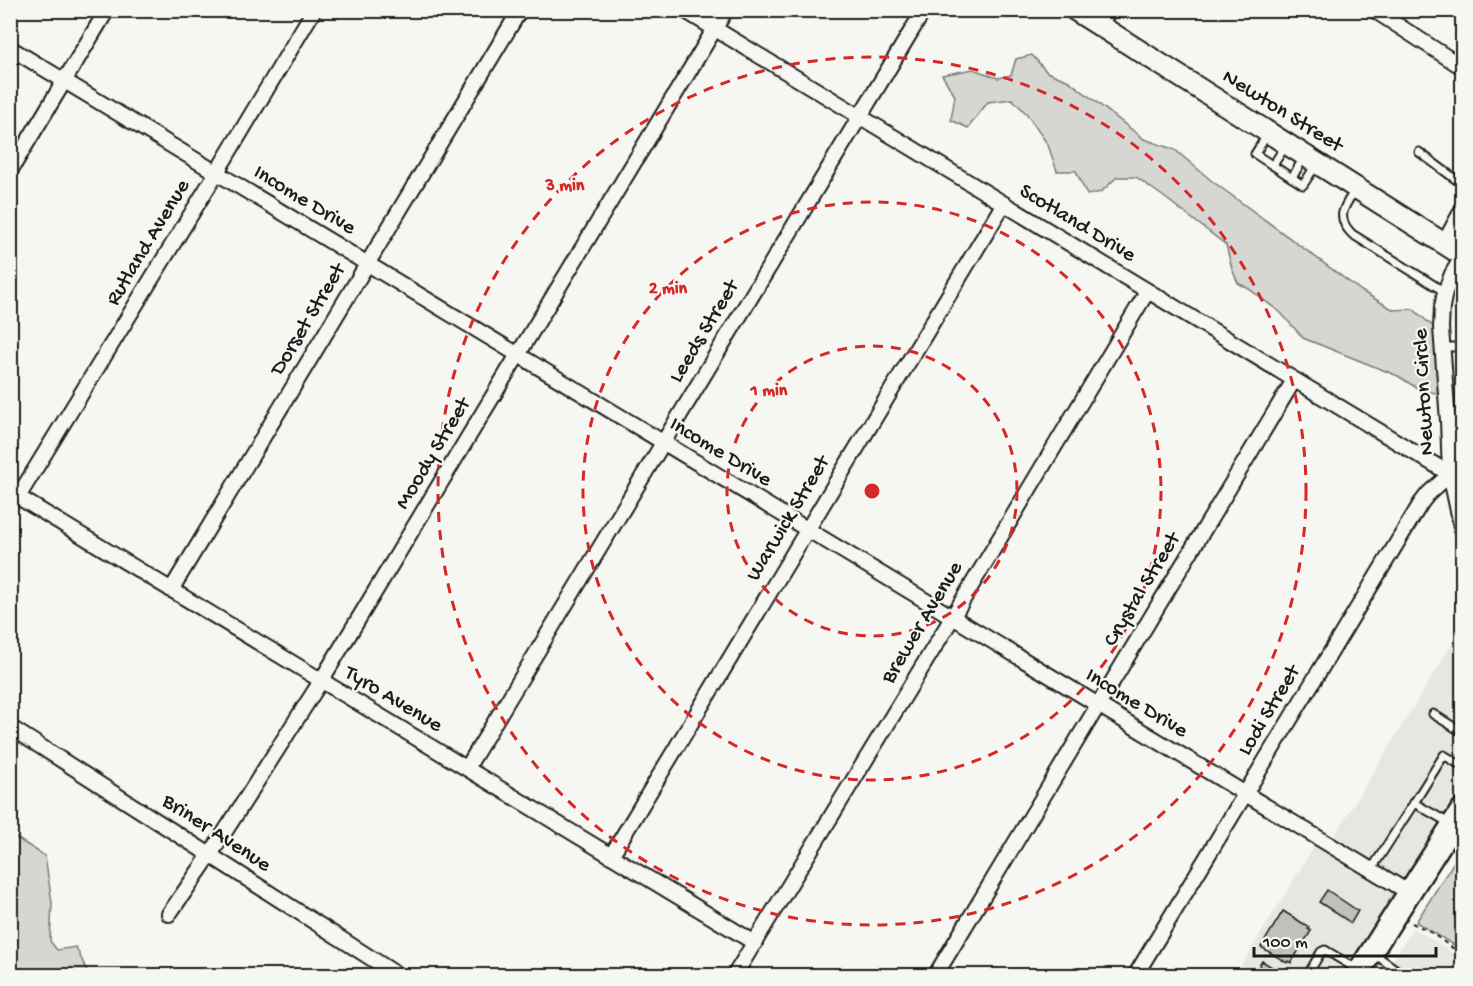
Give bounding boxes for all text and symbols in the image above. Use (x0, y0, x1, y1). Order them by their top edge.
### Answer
street label: Newton Street (1217, 65, 1349, 161)
street label: Income Drive (248, 160, 360, 242)
street label: Rutland Avenue (101, 175, 197, 311)
text: 3 min (545, 176, 585, 197)
street label: Scotland Drive (1014, 179, 1141, 269)
street label: Dorset Street (264, 258, 354, 382)
street label: Leeds Street (664, 274, 747, 388)
text: 2 min (649, 279, 688, 300)
street label: Newton Circle (1409, 327, 1441, 456)
text: 1 min (750, 381, 788, 402)
street label: Moody Street (390, 392, 479, 515)
street label: Income Drive (664, 412, 776, 494)
street label: Warwick Street (741, 450, 838, 586)
centre of rings (862, 481, 882, 501)
street label: Crystal Street (1099, 526, 1188, 652)
street label: Brewer Avenue (876, 557, 970, 690)
street label: Lodi Street (1233, 659, 1308, 761)
street label: Tyro Avenue (337, 660, 447, 740)
street label: Income Drive (1080, 663, 1192, 745)
street label: Briner Avenue (156, 789, 276, 879)
scale bar (1254, 920, 1436, 958)
text: 100 m (1262, 933, 1308, 954)

